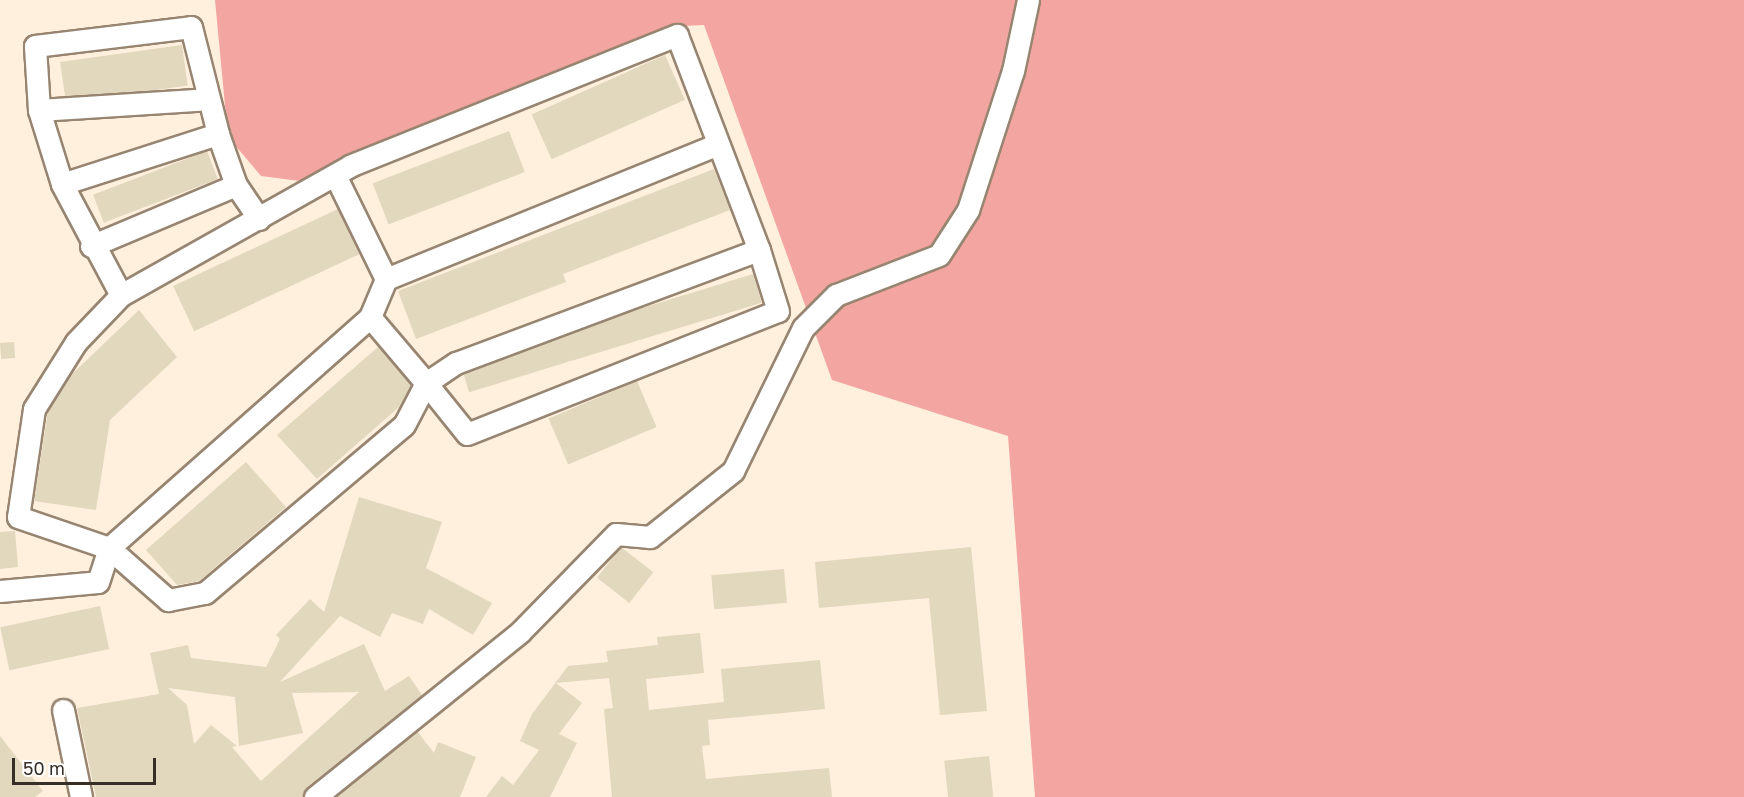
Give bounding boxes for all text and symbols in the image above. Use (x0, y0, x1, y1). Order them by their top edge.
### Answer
scale bar (15, 746, 159, 784)
text: 50 m (23, 757, 65, 779)

